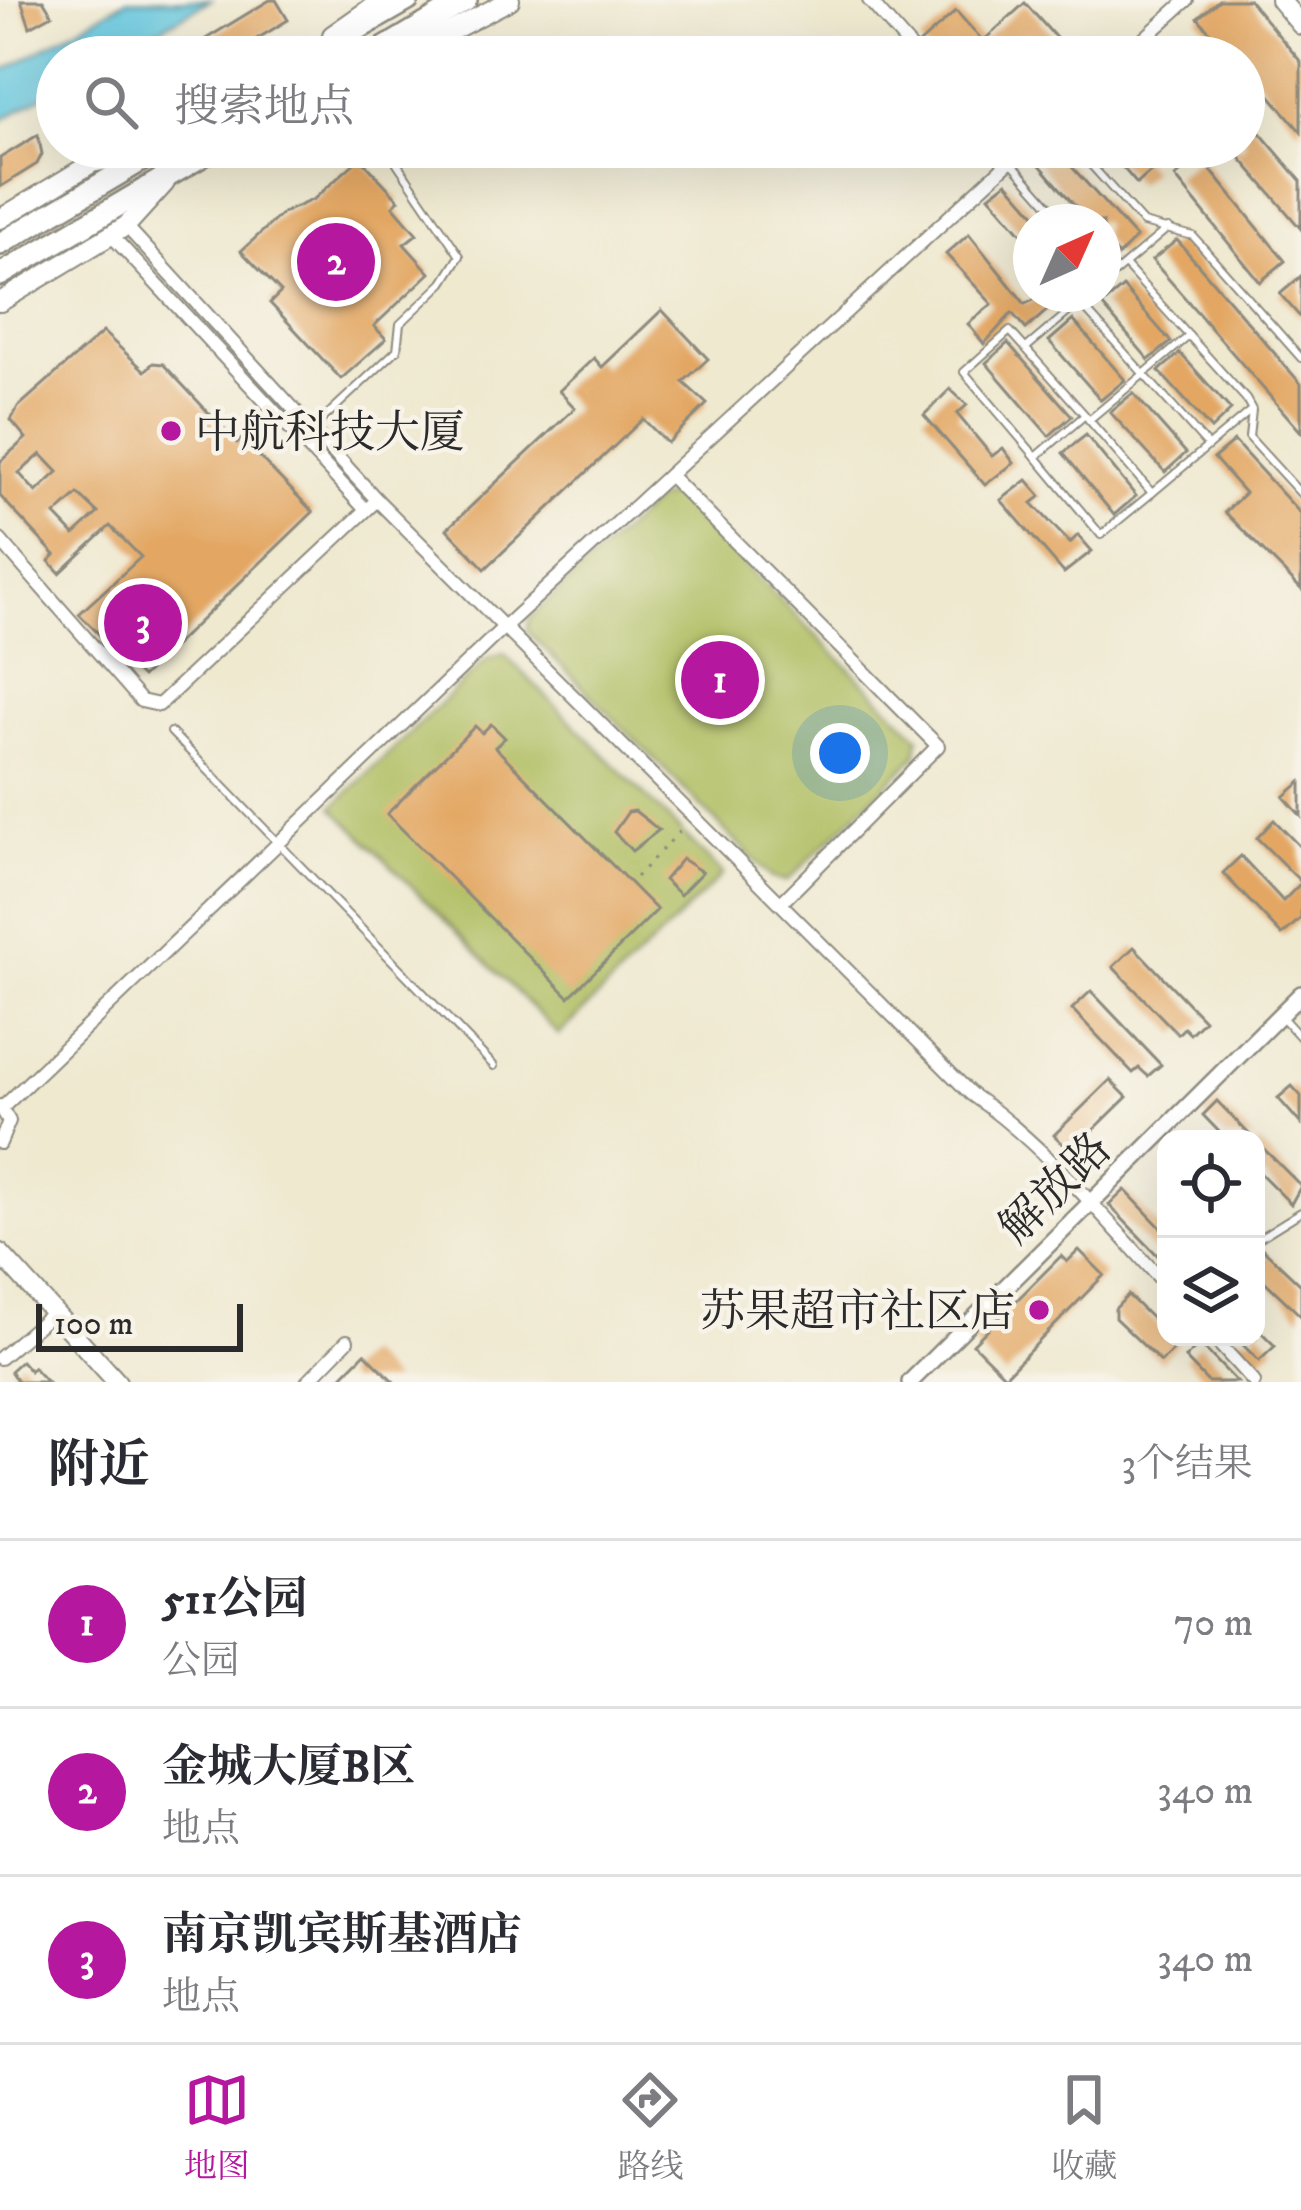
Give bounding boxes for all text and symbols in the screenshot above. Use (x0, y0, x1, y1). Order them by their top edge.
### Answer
search box (36, 36, 1265, 168)
icon: search (78, 69, 144, 135)
text: 搜索地点 (174, 80, 354, 136)
north arrow (1013, 204, 1121, 312)
pin: 2 (297, 217, 375, 307)
place label: 中航科技大厦 (195, 406, 465, 462)
marker: 中航科技大厦 (158, 418, 184, 444)
pin: 3 (104, 578, 182, 668)
pin: 1 (681, 635, 759, 725)
your location (810, 723, 870, 783)
street label: 解放路 (989, 1122, 1124, 1257)
map controls (1157, 1130, 1265, 1346)
button: locate (1157, 1130, 1265, 1238)
button: layers (1157, 1238, 1265, 1346)
place label: 苏果超市社区店 (700, 1285, 1015, 1341)
marker: 苏果超市社区店 (1026, 1297, 1052, 1323)
scale bar (36, 1298, 243, 1351)
text: 100 m (54, 1304, 133, 1345)
text: 附近 (48, 1434, 150, 1498)
text: 3个结果 (1121, 1440, 1253, 1489)
text: 511公园 (162, 1572, 307, 1628)
text: 1 (80, 1599, 94, 1648)
text: 70 m (1174, 1599, 1253, 1648)
text: 公园 (162, 1637, 240, 1686)
text: 金城大厦B区 (162, 1740, 415, 1796)
text: 2 (77, 1767, 97, 1816)
text: 340 m (1157, 1767, 1253, 1816)
text: 地点 (162, 1805, 240, 1854)
text: 南京凯宾斯基酒店 (162, 1908, 522, 1964)
text: 3 (80, 1935, 94, 1984)
text: 340 m (1157, 1935, 1253, 1984)
text: 地点 (162, 1973, 240, 2022)
tab: 地图 (184, 2067, 250, 2188)
tab: 路线 (617, 2067, 683, 2188)
tab: 收藏 (1051, 2067, 1117, 2188)

